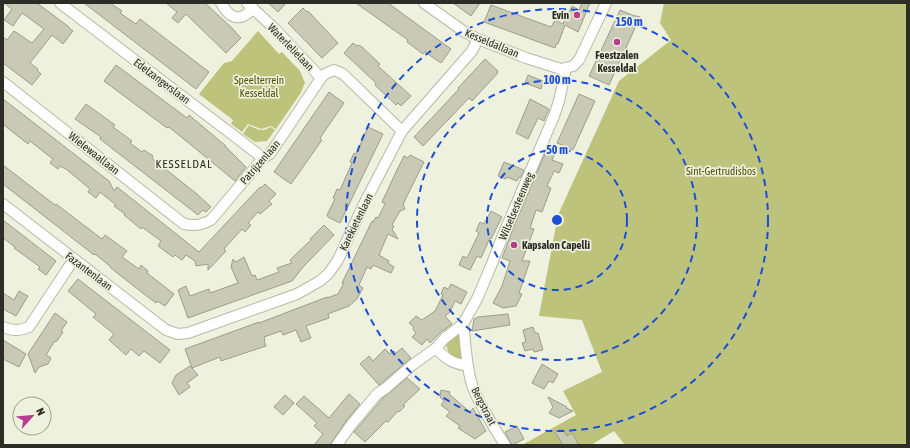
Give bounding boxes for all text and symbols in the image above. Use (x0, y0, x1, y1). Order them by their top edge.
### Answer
place label: Evin (552, 9, 569, 21)
marker: Evin (572, 10, 582, 20)
text: 150 m (615, 15, 643, 29)
street label: Waterlelielaan (266, 21, 316, 73)
street label: Kesseldallaan (463, 26, 521, 60)
marker: Feestzalen Kesseldal (612, 37, 622, 47)
place label: Feestzalen Kesseldal (595, 49, 639, 74)
street label: Edelzangerslaan (131, 56, 193, 106)
text: 100 m (543, 73, 571, 87)
park label: Speelterrein Kesseldal (234, 74, 284, 99)
street label: Wielewaallaan (66, 129, 122, 177)
street label: Patrijzenlaan (238, 138, 282, 186)
text: 50 m (546, 143, 568, 157)
district label: KESSELDAL (155, 157, 213, 171)
park label: Sint-Gertrudisbos (686, 165, 756, 177)
street label: Wilselsesteenweg (496, 170, 536, 242)
street label: Karekietenlaan (337, 191, 375, 253)
centre of rings (550, 213, 564, 227)
place label: Kapsalon Capelli (522, 239, 590, 251)
marker: Kapsalon Capelli (509, 240, 519, 250)
street label: Fazantenlaan (63, 249, 115, 293)
street label: Bergstraat (469, 385, 499, 427)
north arrow (12, 396, 52, 436)
text: N (34, 406, 48, 417)

